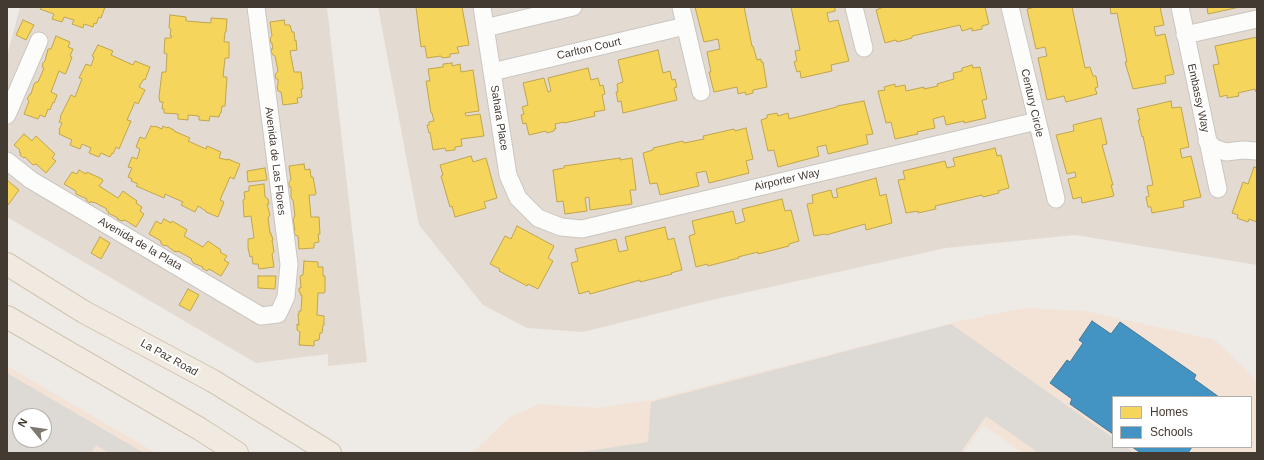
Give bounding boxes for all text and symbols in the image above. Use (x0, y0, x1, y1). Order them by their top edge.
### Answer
street label: Carlton Court (556, 35, 622, 63)
street label: Embassy Way (1184, 62, 1212, 134)
street label: Century Circle (1018, 68, 1046, 138)
street label: Sahara Place (487, 84, 511, 152)
street label: Avenida de Las Flores (262, 106, 288, 216)
street label: Airporter Way (753, 166, 821, 194)
street label: Avenida de la Plata (96, 215, 184, 273)
street label: La Paz Road (138, 337, 200, 379)
legend (1112, 396, 1252, 448)
text: Homes (1150, 405, 1188, 419)
north arrow (12, 408, 52, 448)
text: N (15, 416, 30, 429)
text: Schools (1150, 425, 1193, 439)

